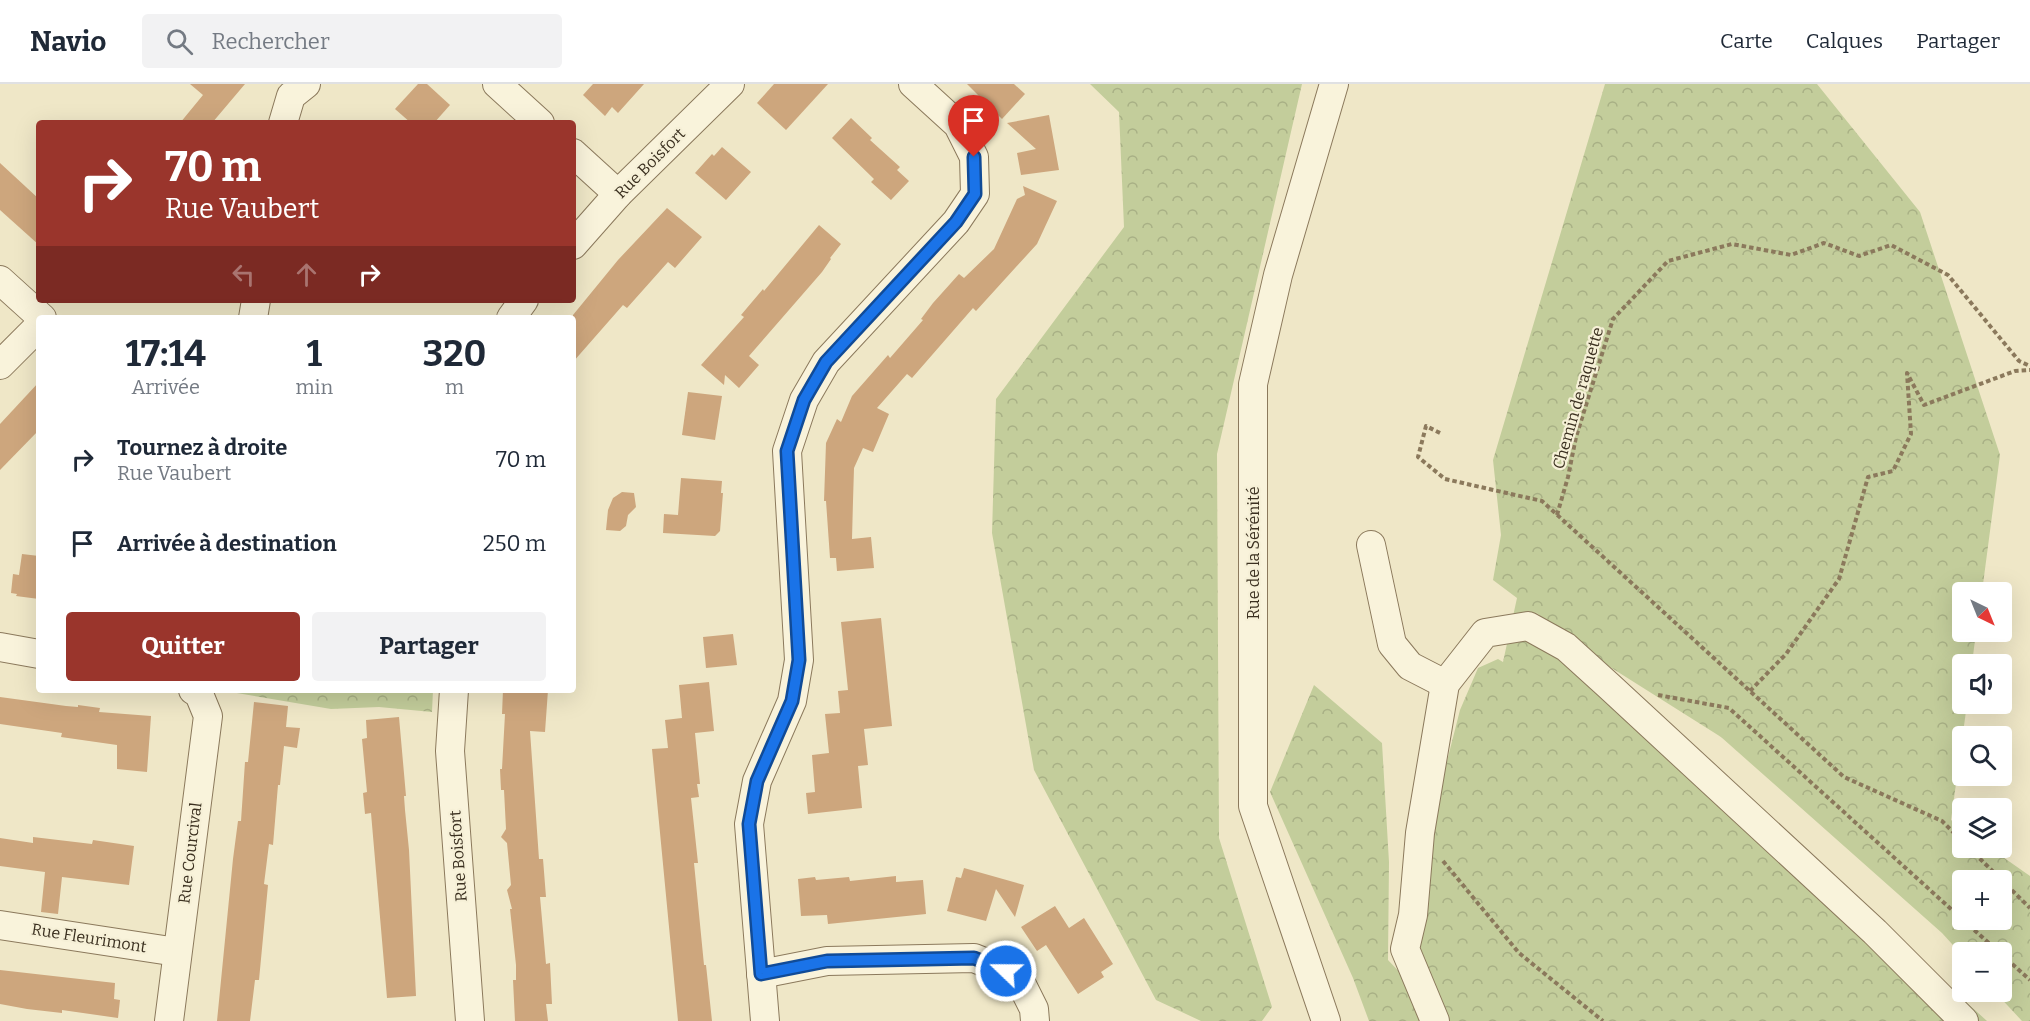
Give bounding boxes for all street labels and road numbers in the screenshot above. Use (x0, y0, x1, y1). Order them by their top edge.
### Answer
street label: Rue Boisfort (611, 124, 689, 202)
street label: Chemin de raquette (1549, 325, 1607, 471)
street label: Rue de la Sérénité (1244, 487, 1263, 619)
street label: Rue Courcival (174, 801, 206, 905)
street label: Rue Boisfort (445, 810, 471, 902)
street label: Rue Fleurimont (30, 920, 148, 957)

